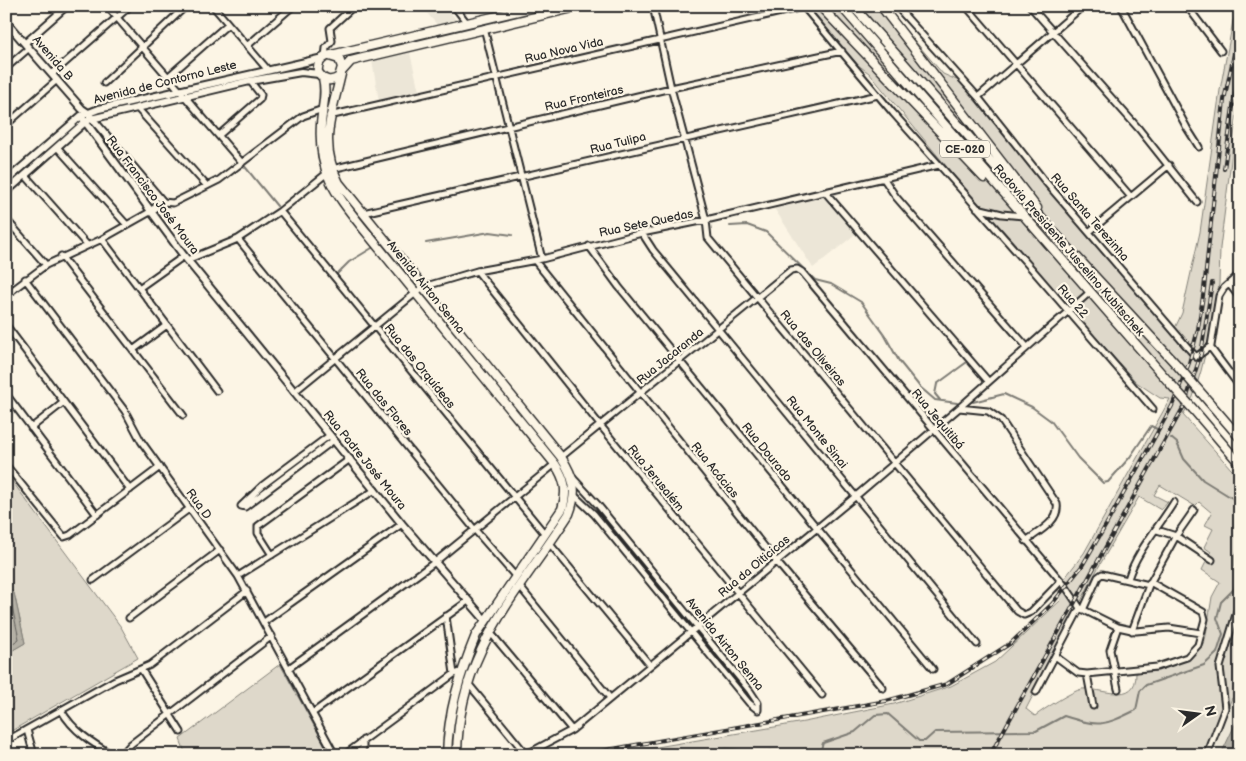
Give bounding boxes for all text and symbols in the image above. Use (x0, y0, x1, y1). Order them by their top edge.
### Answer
street label: Avenida B (29, 33, 76, 84)
street label: Rua Nova Vida (523, 34, 605, 67)
street label: Avenida de Contorno Leste (92, 57, 238, 108)
street label: Rua Fronteiras (543, 82, 625, 115)
street label: Rua Tulipa (589, 129, 648, 158)
street label: Rua Francisco José Moura (103, 133, 202, 258)
road number: CE-020 (940, 140, 990, 158)
street label: Rodovia Presidente Juscelino Kubitschek (990, 161, 1147, 339)
street label: Rua Santa Terezinha (1047, 170, 1132, 265)
street label: Rua Sete Quedas (598, 206, 695, 241)
street label: Avenida Airton Senna (383, 238, 468, 337)
street label: Rua 22 (1054, 282, 1091, 321)
street label: Rua das Oliveiras (776, 307, 849, 389)
street label: Rua das Orquídeas (381, 321, 458, 412)
street label: Rua Jacaranda (634, 325, 707, 388)
street label: Rua das Flores (352, 366, 415, 439)
street label: Rua Jequitibá (908, 386, 967, 453)
street label: Rua Monte Sinai (783, 393, 851, 472)
street label: Rua Padre José Moura (320, 408, 409, 513)
street label: Rua Dourado (738, 420, 795, 485)
street label: Rua Acácias (688, 439, 742, 501)
street label: Rua Jerusalém (624, 442, 687, 515)
street label: Rua D (183, 486, 215, 523)
street label: Rua da Oiticicas (715, 532, 793, 601)
street label: Avenida Airton Senna (682, 595, 767, 694)
north arrow (1174, 688, 1224, 738)
text: N (1201, 704, 1220, 718)

